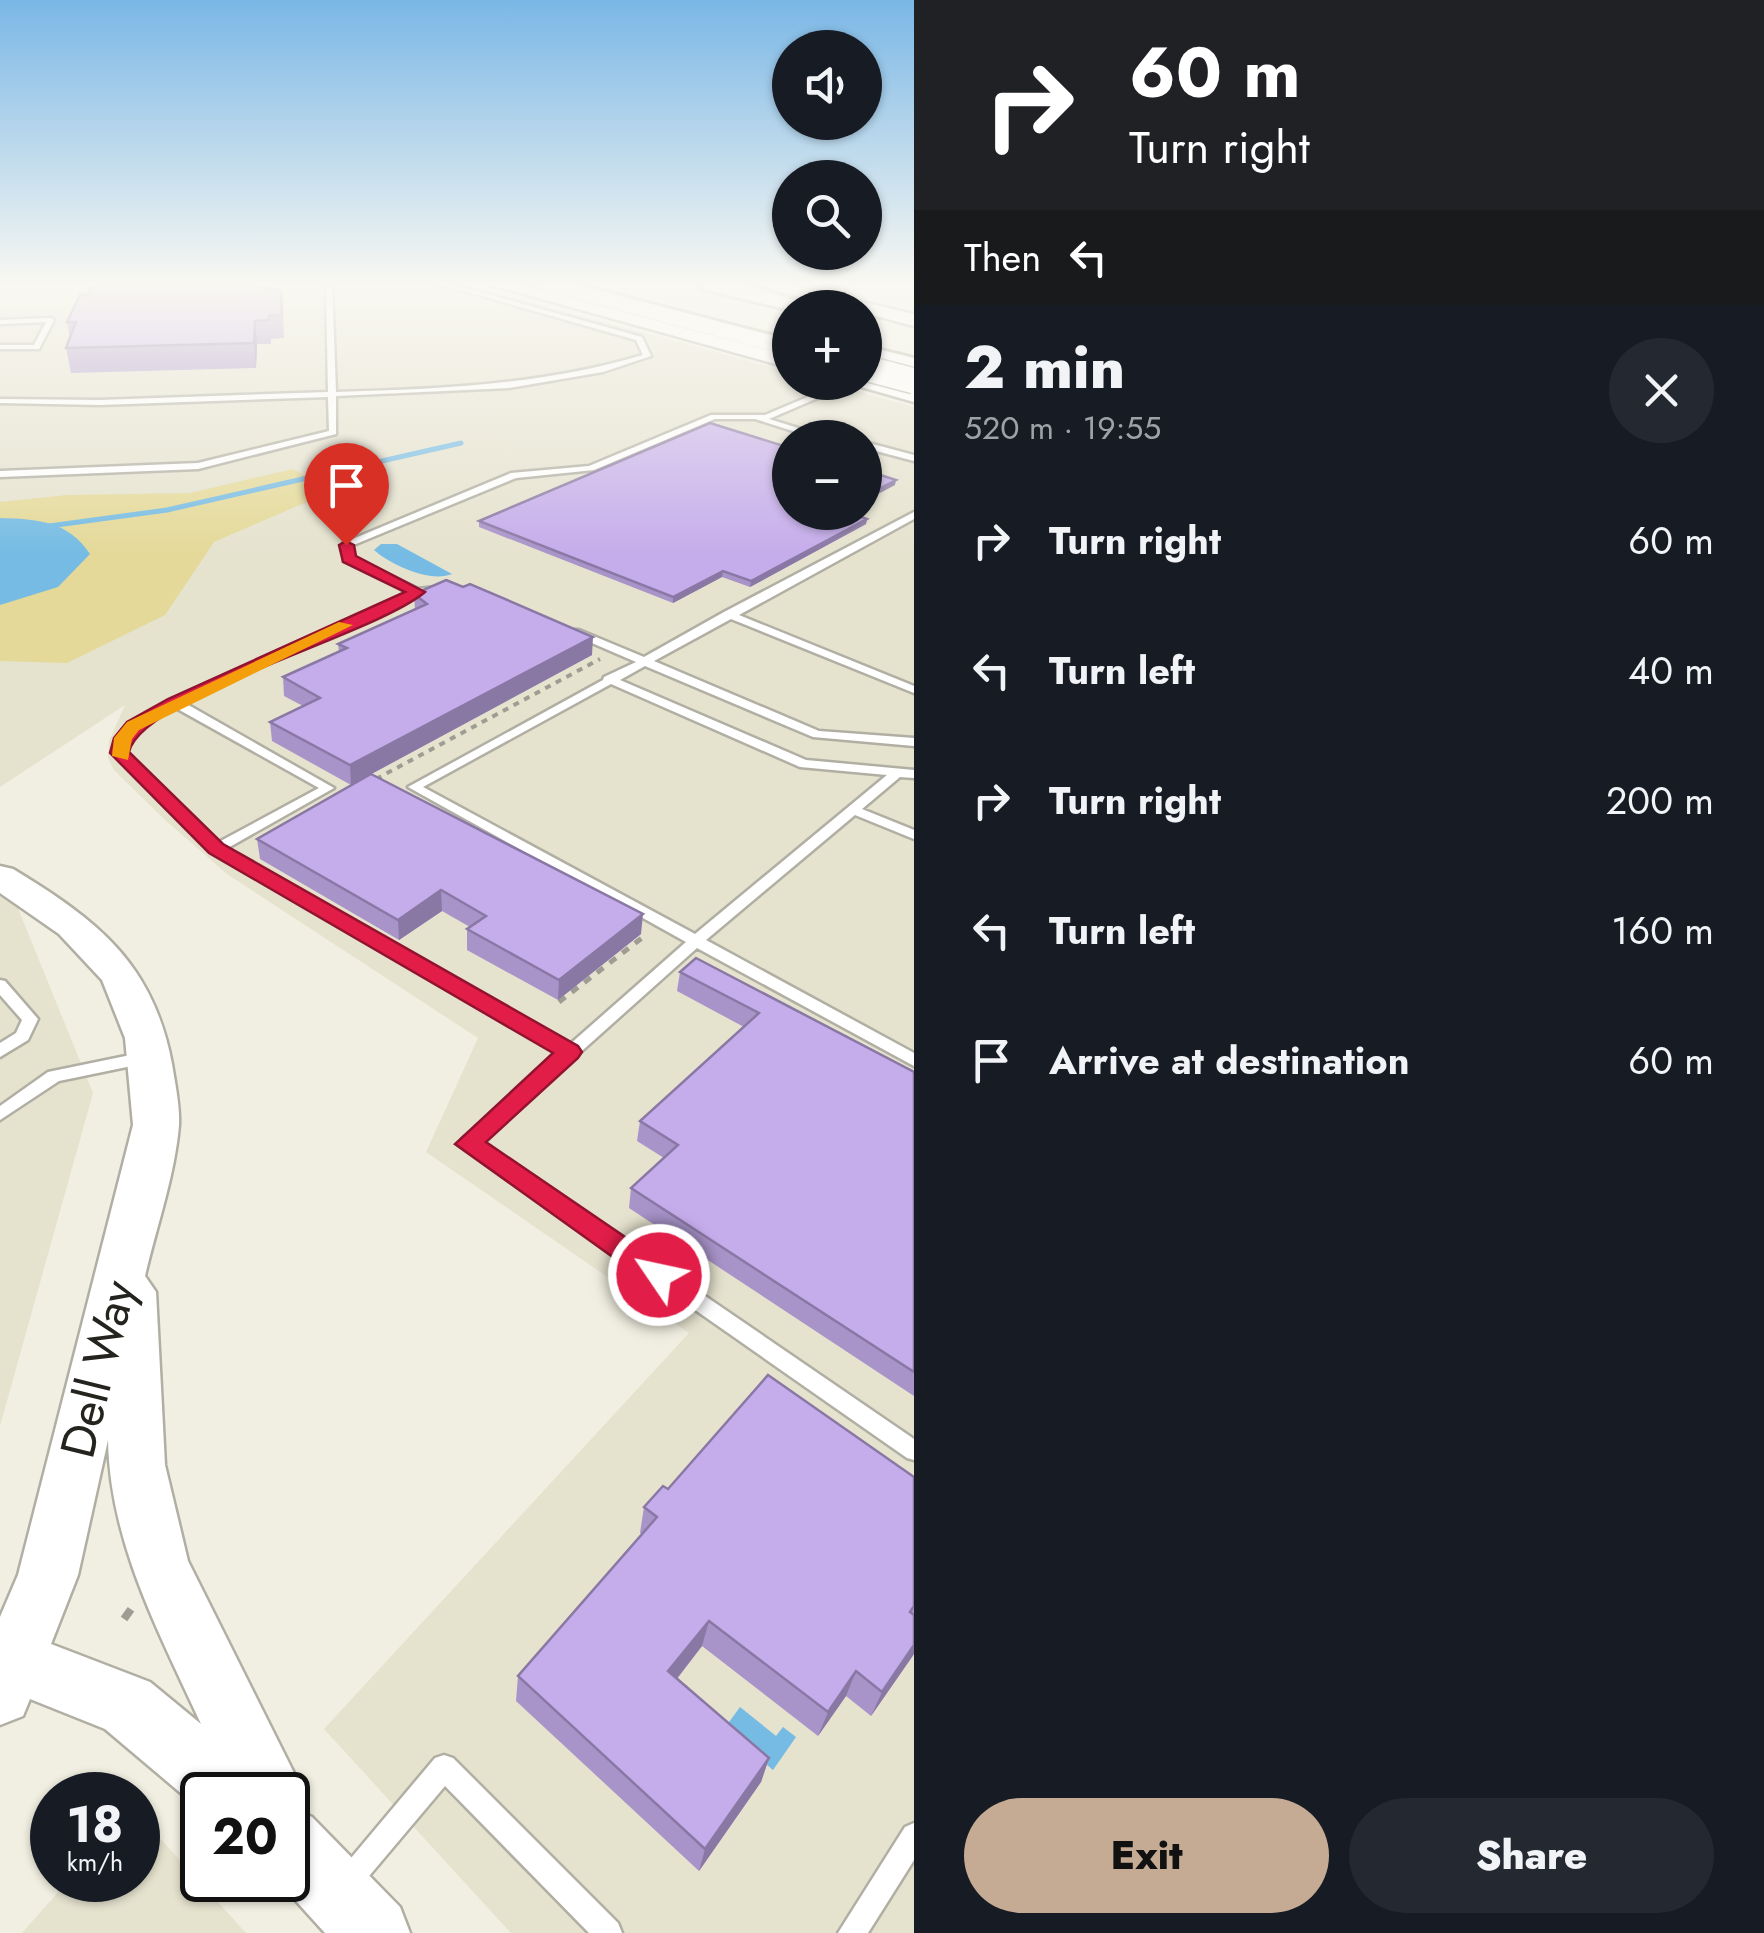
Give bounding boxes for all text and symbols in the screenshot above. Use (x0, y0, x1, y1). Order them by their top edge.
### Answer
text: 60 m (1129, 22, 1301, 123)
map controls (772, 30, 882, 530)
button: sound (772, 30, 882, 140)
icon: right (964, 40, 1094, 170)
text: Turn right (1129, 115, 1310, 180)
button: search (772, 160, 882, 270)
text: Then (964, 230, 1041, 285)
icon: left (1061, 230, 1116, 285)
button: + (772, 290, 882, 400)
text: 2 min (964, 324, 1125, 411)
button: close (1609, 338, 1714, 443)
text: 520 m · 19:55 (964, 405, 1161, 451)
button: − (772, 420, 882, 530)
pin (304, 443, 389, 546)
icon: arrive (319, 458, 374, 513)
icon: right (964, 513, 1019, 568)
text: Turn right (1049, 513, 1221, 568)
text: 60 m (1628, 513, 1714, 568)
icon: left (964, 643, 1019, 698)
text: Turn left (1049, 643, 1195, 698)
text: 40 m (1628, 643, 1714, 698)
icon: right (964, 773, 1019, 828)
text: Turn right (1049, 773, 1221, 828)
text: 200 m (1606, 773, 1714, 828)
icon: left (964, 903, 1019, 958)
text: Turn left (1049, 903, 1195, 958)
text: 160 m (1611, 903, 1714, 958)
icon: arrive (964, 1033, 1019, 1088)
text: Arrive at destination (1049, 1033, 1410, 1088)
text: 60 m (1628, 1033, 1714, 1088)
position arrow (607, 1223, 711, 1327)
street label: Dell Way (43, 1272, 154, 1465)
speed limit sign: 20 (180, 1772, 310, 1902)
text: 18 (67, 1788, 123, 1861)
button: Exit (964, 1798, 1329, 1913)
button: Share (1349, 1798, 1714, 1913)
text: km/h (67, 1844, 123, 1880)

